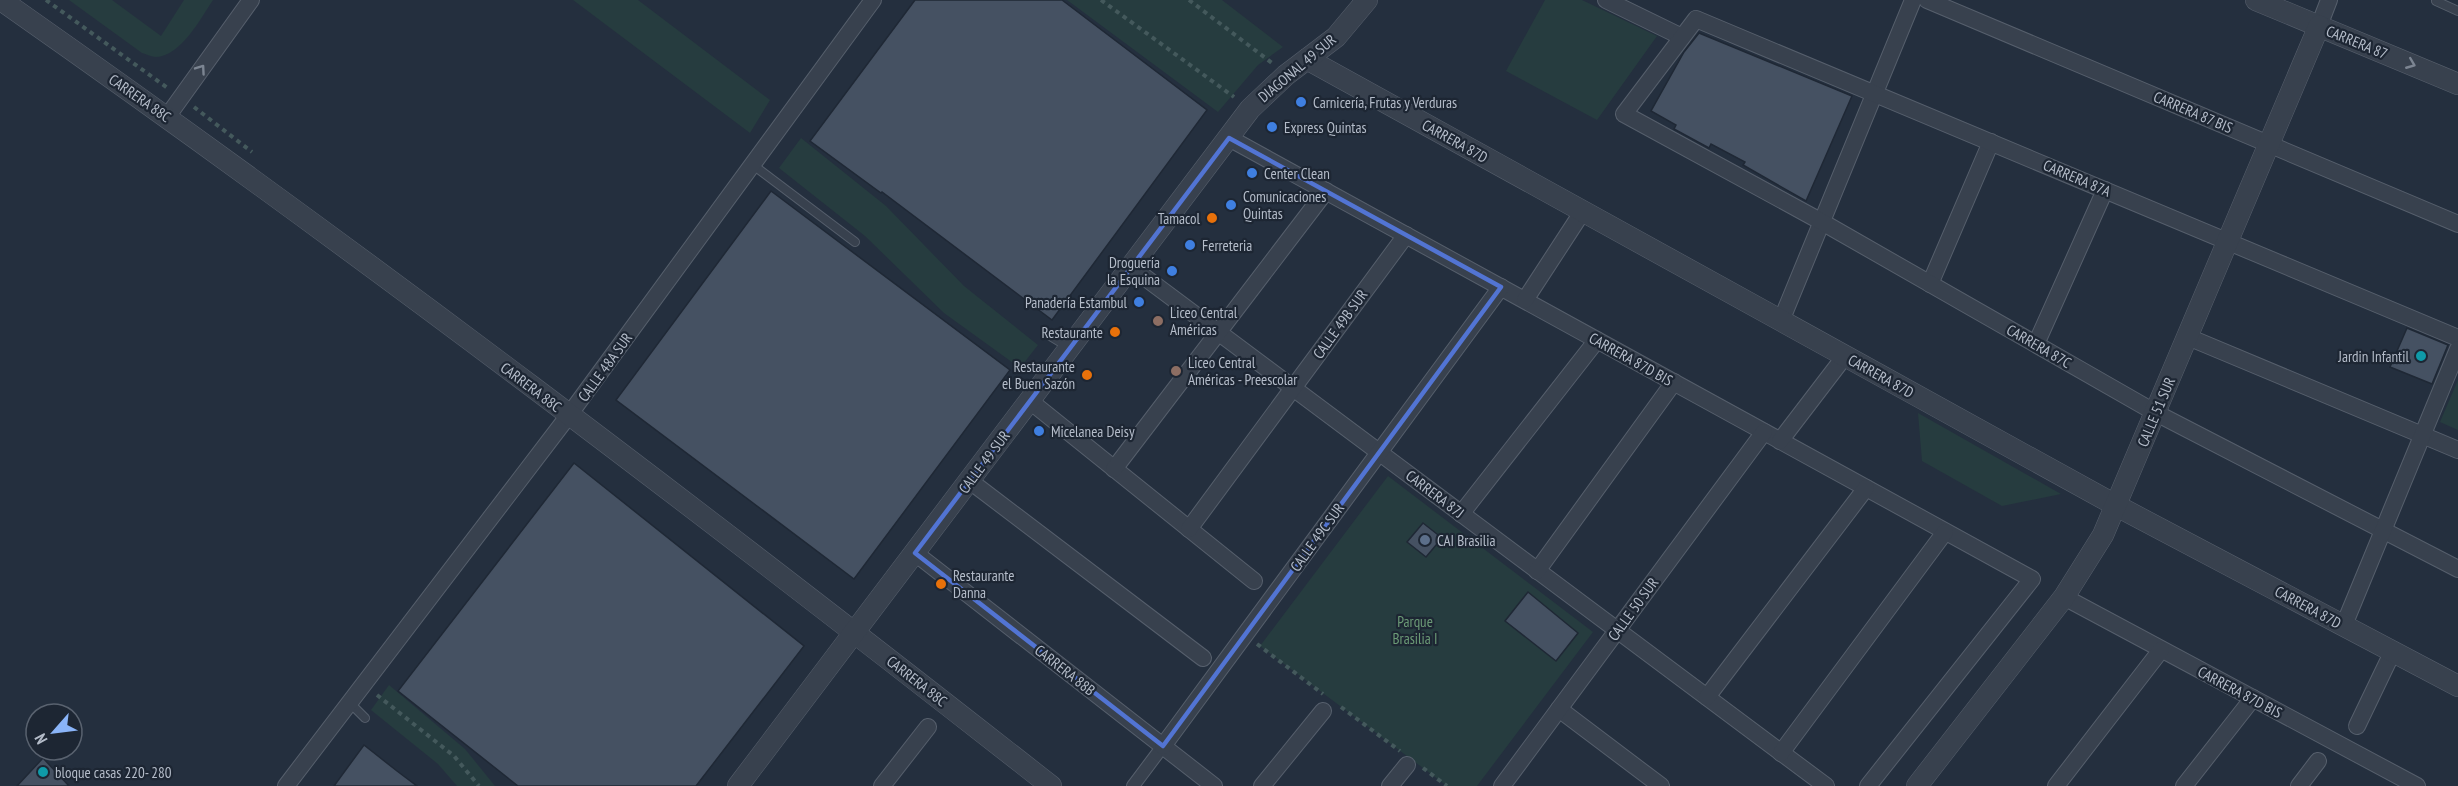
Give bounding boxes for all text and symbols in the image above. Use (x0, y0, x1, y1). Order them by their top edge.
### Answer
street label: CARRERA 87 (2324, 21, 2390, 63)
street label: DIAGONAL 49 SUR (1254, 30, 1340, 106)
one-way arrow (2405, 57, 2416, 69)
one-way arrow (194, 65, 205, 76)
street label: CARRERA 88C (105, 70, 175, 126)
street label: CARRERA 87 BIS (2151, 87, 2235, 137)
place label: Carnicería, Frutas y Verduras (1313, 93, 1457, 112)
marker: Carnicería, Frutas y Verduras (1294, 95, 1308, 109)
street label: CARRERA 87D (1419, 115, 1491, 167)
place label: Express Quintas (1284, 118, 1367, 137)
marker: Express Quintas (1265, 120, 1279, 134)
street label: CARRERA 87A (2040, 155, 2114, 201)
place label: Center Clean (1264, 164, 1330, 183)
marker: Center Clean (1245, 166, 1259, 180)
place label: Comunicaciones Quintas (1243, 187, 1326, 223)
marker: Comunicaciones Quintas (1224, 198, 1238, 212)
place label: Tamacol (1158, 209, 1200, 228)
marker: Tamacol (1205, 211, 1219, 225)
place label: Ferreteria (1202, 236, 1252, 255)
marker: Ferreteria (1183, 238, 1197, 252)
place label: Droguería la Esquina (1107, 253, 1160, 289)
marker: Droguería la Esquina (1165, 264, 1179, 278)
street label: CALLE 49B SUR (1309, 286, 1371, 362)
place label: Panadería Estambul (1025, 293, 1128, 312)
marker: Panadería Estambul (1132, 295, 1146, 309)
place label: Liceo Central Américas (1170, 303, 1238, 339)
marker: Liceo Central Américas (1151, 314, 1165, 328)
street label: CARRERA 87C (2003, 320, 2075, 372)
place label: Restaurante (1042, 323, 1103, 342)
marker: Restaurante (1108, 325, 1122, 339)
street label: CARRERA 87D BIS (1586, 328, 1676, 390)
street label: CALLE 48A SUR (574, 329, 636, 405)
place label: Jardin Infantil (2337, 347, 2409, 366)
marker: Jardin Infantil (2414, 349, 2428, 363)
street label: CARRERA 87D (1845, 350, 1917, 402)
place label: Liceo Central Américas - Preescolar (1188, 353, 1298, 389)
place label: Restaurante el Buen Sazón (1002, 357, 1075, 393)
street label: CARRERA 88C (497, 358, 565, 416)
marker: Liceo Central Américas - Preescolar (1169, 364, 1183, 378)
marker: Restaurante el Buen Sazón (1080, 368, 1094, 382)
street label: CALLE 51 SUR (2133, 374, 2179, 450)
place label: Micelanea Deisy (1051, 422, 1135, 441)
marker: Micelanea Deisy (1032, 424, 1046, 438)
street label: CALLE 49 SUR (954, 427, 1014, 497)
street label: CARRERA 87J (1402, 466, 1468, 522)
street label: CALLE 49C SUR (1286, 499, 1348, 575)
place label: CAI Brasilia (1437, 531, 1496, 550)
marker: CAI Brasilia (1418, 533, 1432, 547)
place label: Restaurante Danna (953, 566, 1014, 602)
street label: CALLE 50 SUR (1604, 574, 1662, 644)
marker: Restaurante Danna (934, 577, 948, 591)
street label: CARRERA 87D (2272, 582, 2345, 632)
park label: Parque Brasilia I (1393, 612, 1437, 648)
street label: CARRERA 88B (1031, 640, 1099, 700)
street label: CARRERA 88C (883, 652, 951, 711)
street label: CARRERA 87D BIS (2195, 662, 2285, 722)
north arrow (24, 702, 84, 762)
text: N (30, 731, 52, 748)
place label: bloque casas 220- 280 (55, 763, 172, 782)
marker: bloque casas 220- 280 (36, 765, 50, 779)

